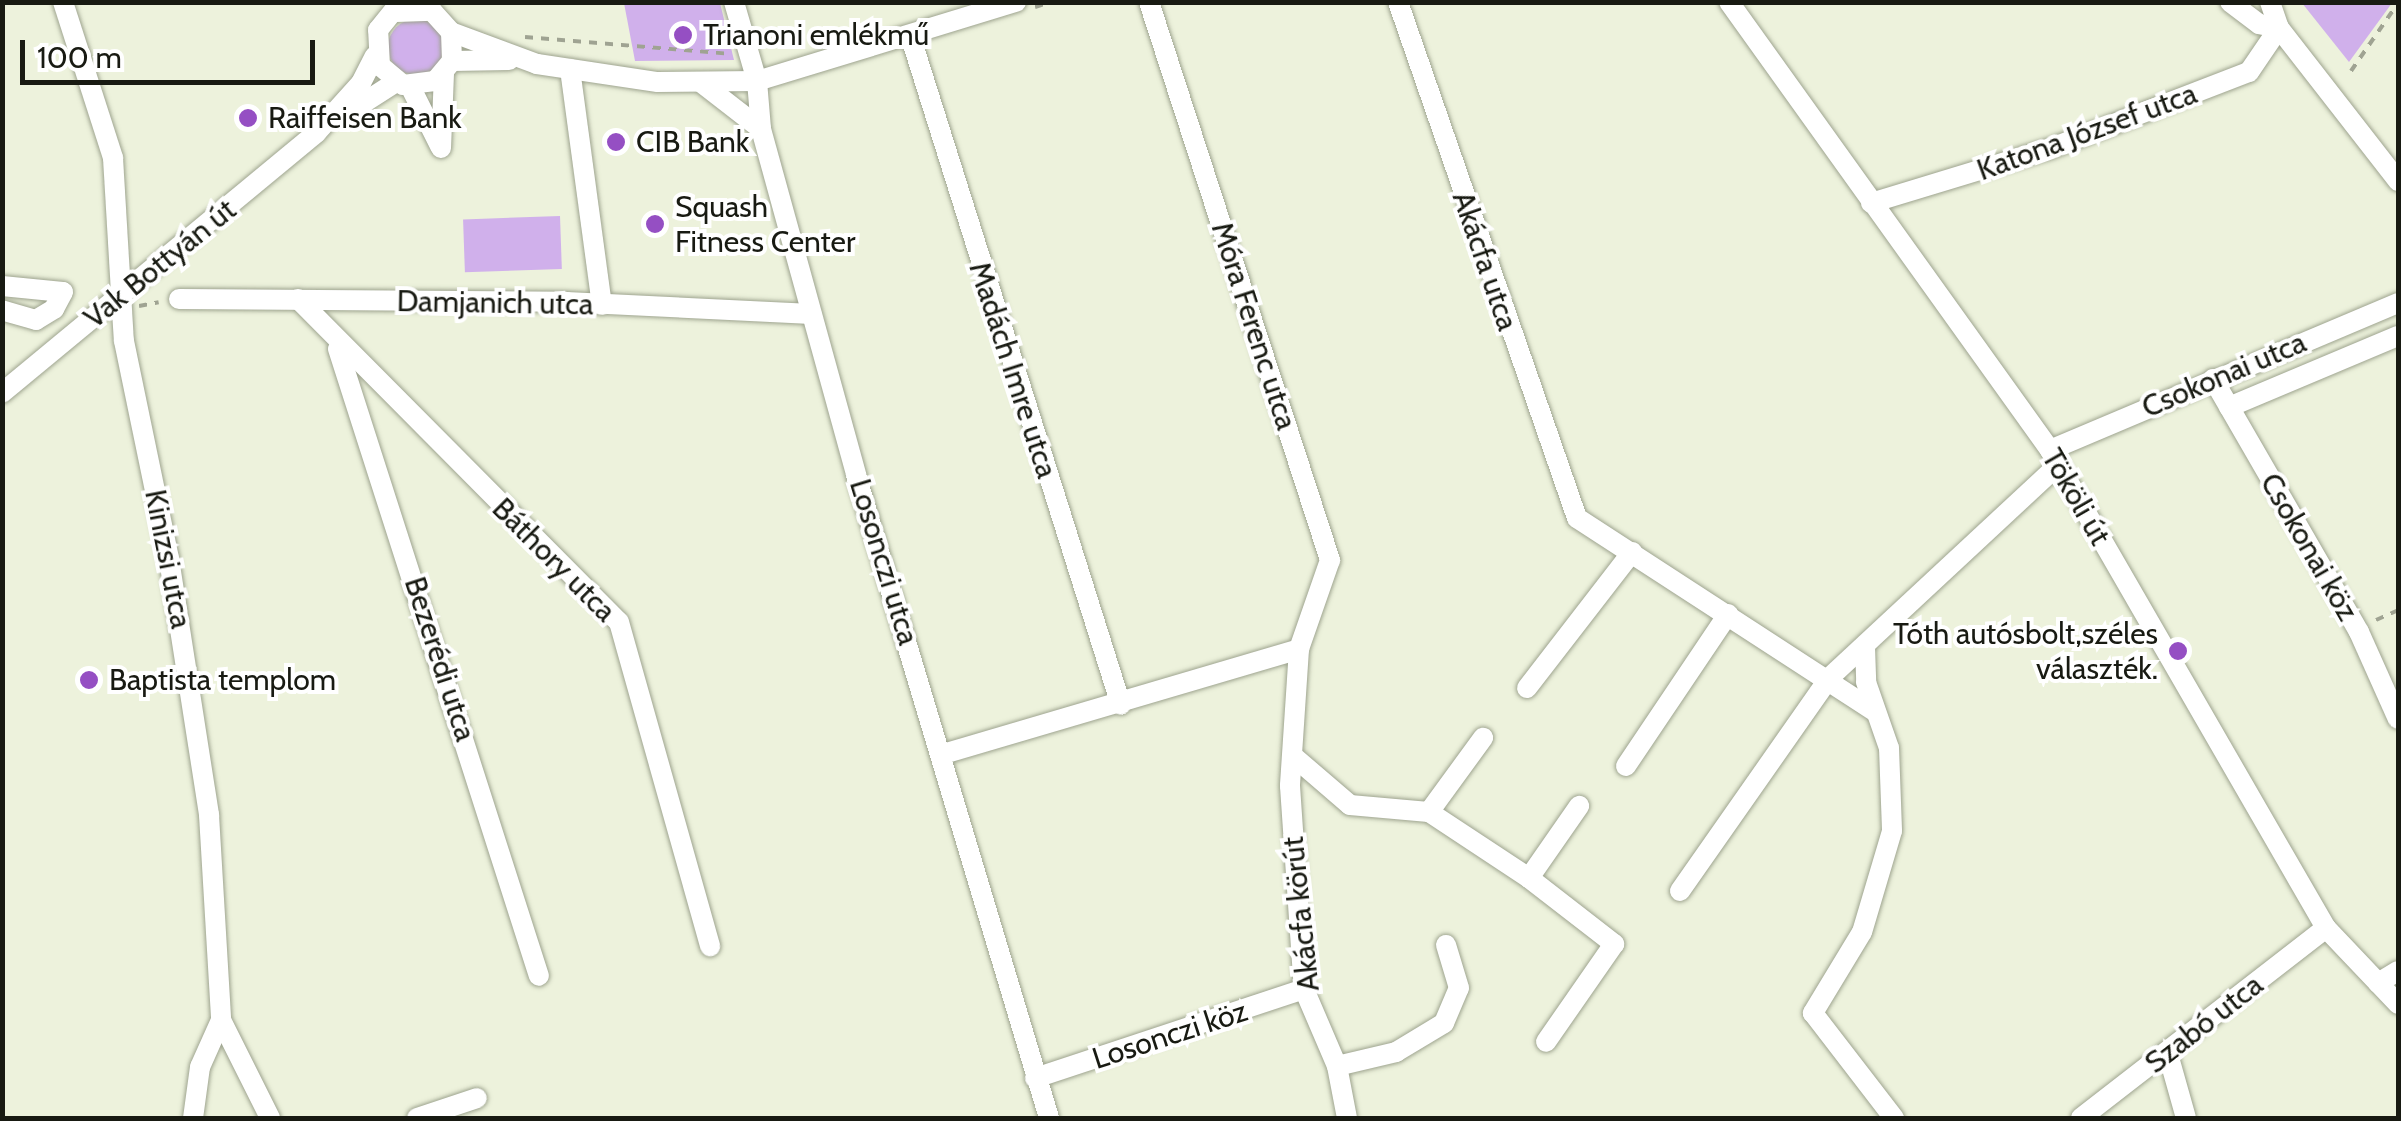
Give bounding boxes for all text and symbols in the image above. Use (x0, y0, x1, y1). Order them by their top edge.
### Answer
place label: Trianoni emlékmű (703, 17, 929, 53)
scale bar (25, 20, 320, 82)
marker: Trianoni emlékmű (672, 24, 694, 46)
text: 100 m (37, 39, 122, 76)
street label: Katona József utca (1972, 76, 2202, 188)
place label: Raiffeisen Bank (268, 100, 462, 136)
marker: Raiffeisen Bank (237, 107, 259, 129)
place label: CIB Bank (636, 124, 749, 160)
marker: CIB Bank (605, 131, 627, 153)
street label: Akácfa utca (1444, 187, 1526, 335)
place label: Squash Fitness Center (675, 189, 855, 260)
street label: Vak Bottyán út (77, 192, 243, 336)
marker: Squash Fitness Center (644, 213, 666, 235)
street label: Móra Ferenc utca (1204, 218, 1304, 434)
street label: Madách Imre utca (961, 258, 1065, 482)
street label: Damjanich utca (396, 283, 594, 323)
street label: Csokonai utca (2137, 324, 2311, 426)
street label: Tököli út (2034, 442, 2118, 552)
street label: Csokonai köz (2252, 467, 2366, 627)
street label: Losonczi utca (842, 475, 926, 649)
street label: Kinizsi utca (137, 487, 199, 631)
street label: Báthory utca (485, 491, 623, 629)
street label: Bezerédi utca (397, 572, 483, 746)
place label: Tóth autósbolt,széles választék. (1893, 616, 2158, 686)
marker: Tóth autósbolt,széles választék. (2167, 640, 2189, 662)
place label: Baptista templom (109, 662, 336, 698)
marker: Baptista templom (78, 669, 100, 691)
street label: Akácfa körút (1275, 835, 1327, 993)
street label: Szabó utca (2138, 967, 2270, 1081)
street label: Losonczi köz (1088, 993, 1252, 1077)

